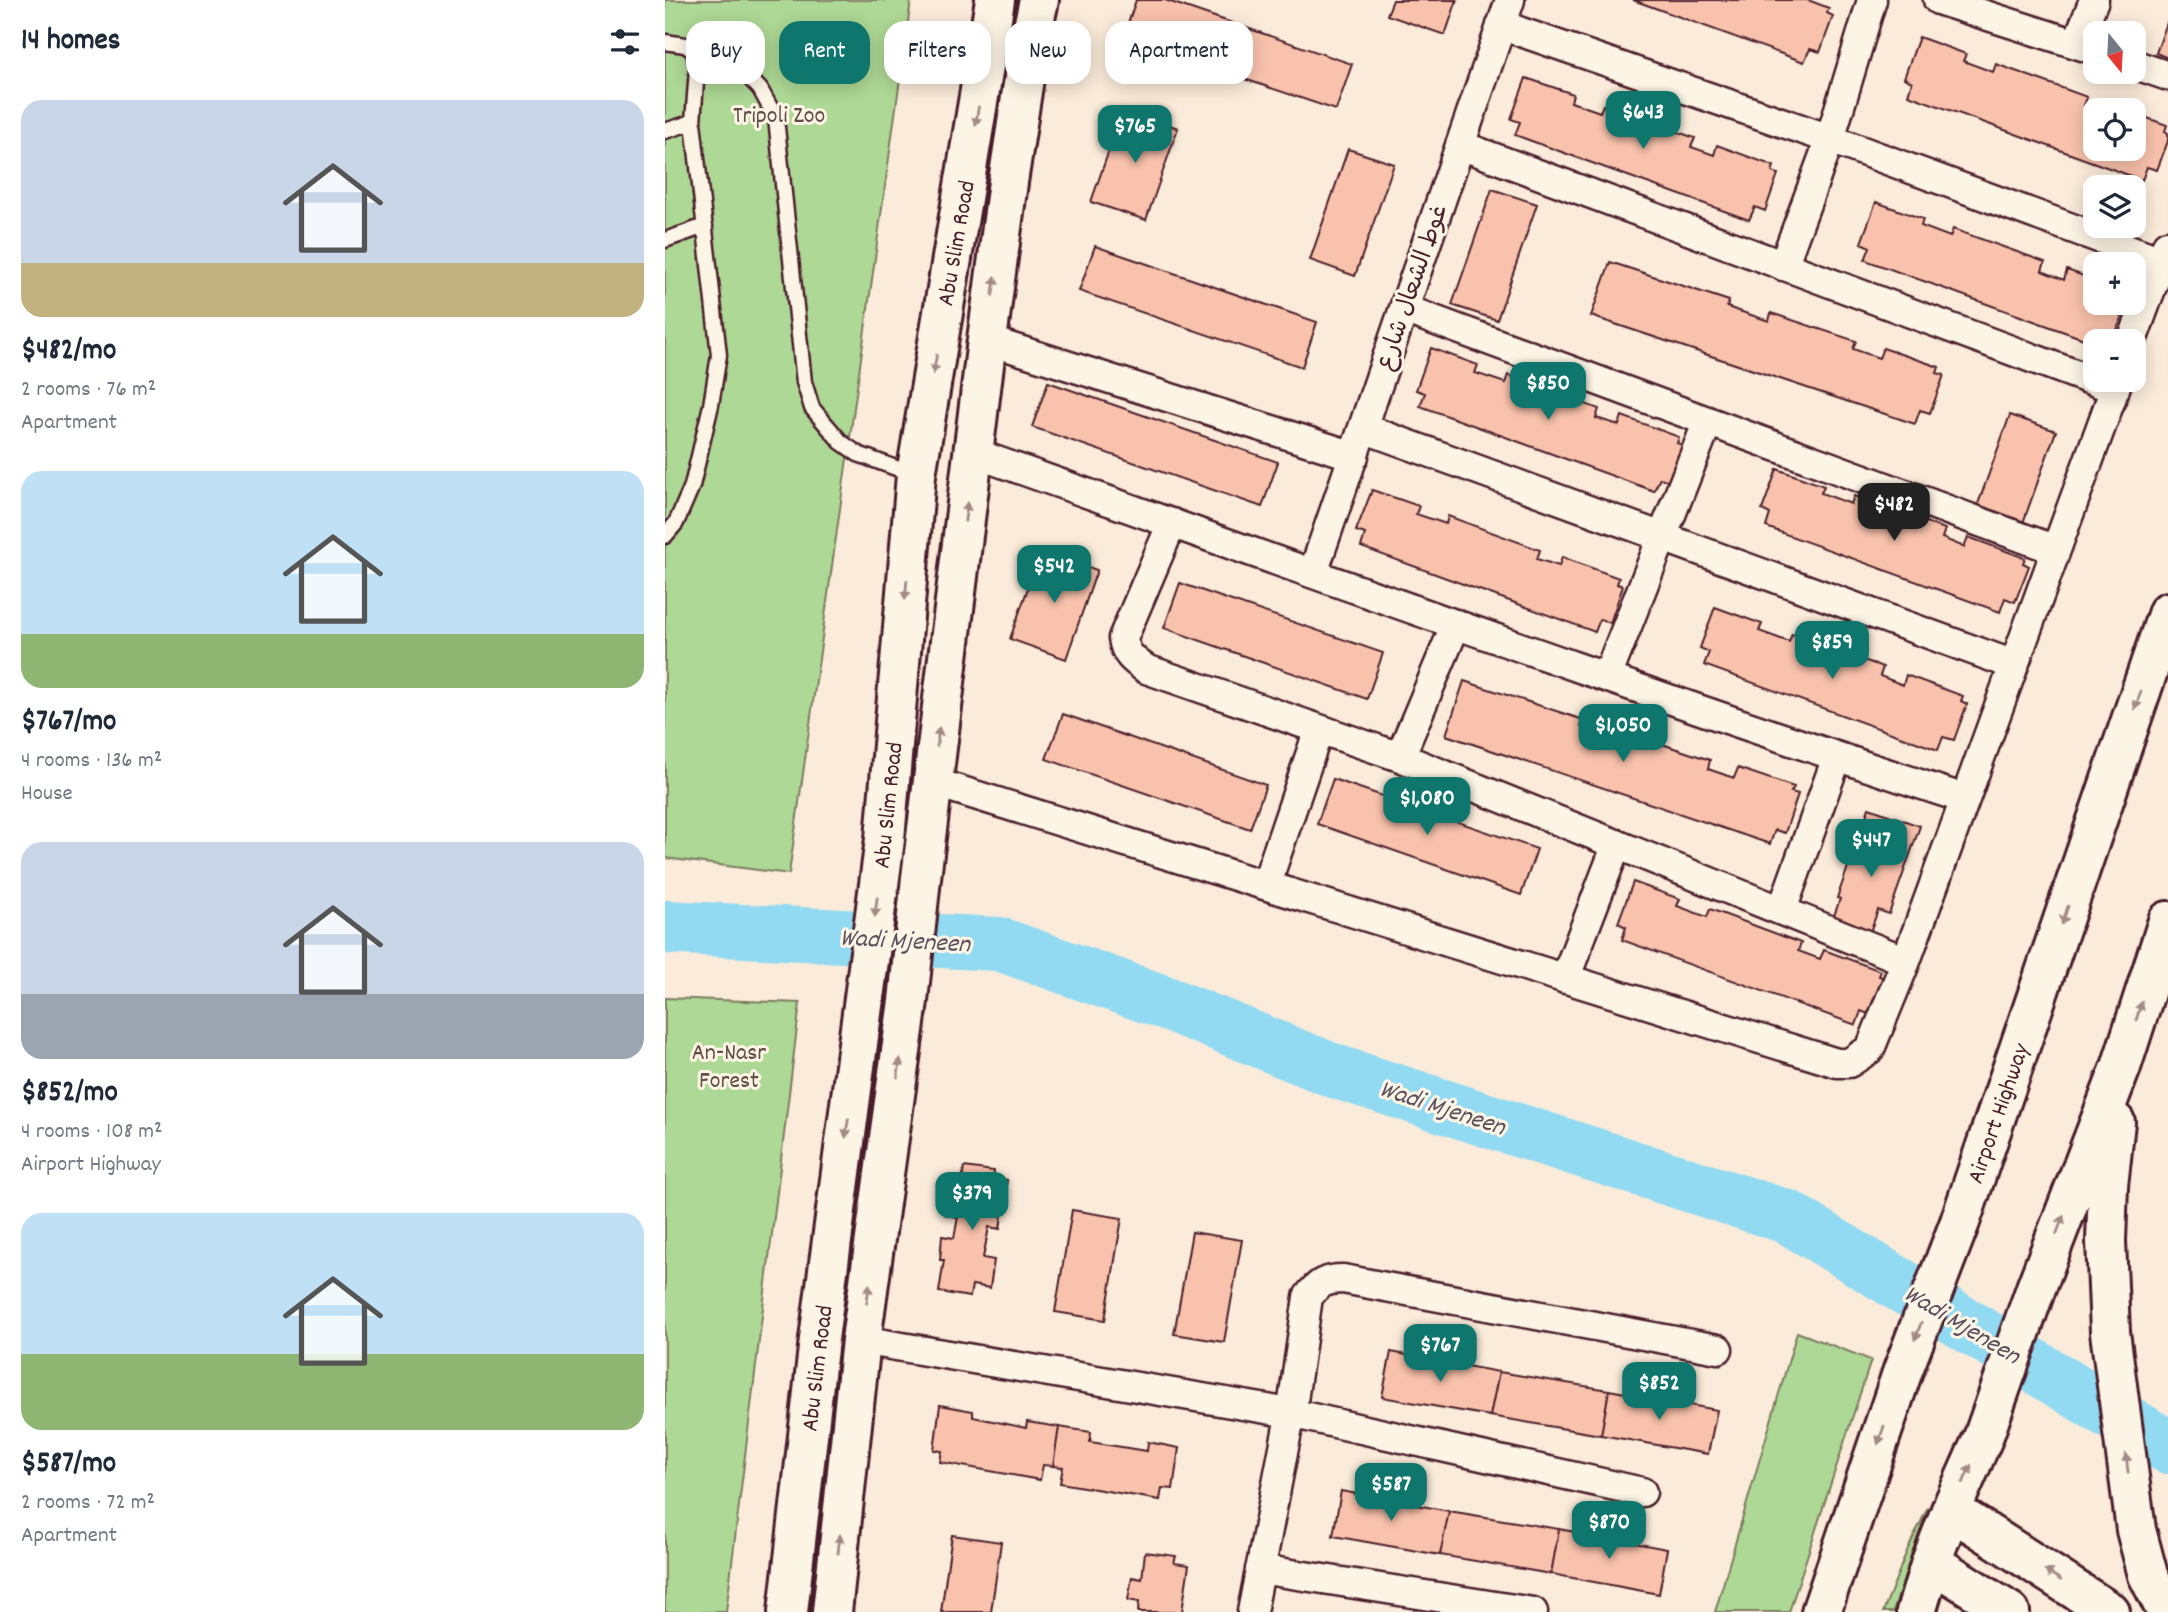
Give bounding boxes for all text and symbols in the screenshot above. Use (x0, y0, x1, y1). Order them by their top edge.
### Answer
text: 14 homes (21, 21, 120, 64)
chip: Buy (686, 21, 765, 84)
chip: Rent (779, 21, 870, 84)
chip: Filters (884, 21, 991, 84)
chip: New (1005, 21, 1091, 84)
chip: Apartment (1105, 21, 1253, 84)
north arrow (2083, 21, 2145, 84)
map controls (2083, 21, 2146, 392)
icon: filters (606, 23, 644, 61)
pin: $643 (1602, 92, 1684, 151)
text: $643 (1622, 97, 1664, 130)
button: locate (2083, 98, 2146, 161)
park label: Tripoli Zoo (733, 100, 825, 134)
one-way arrow (971, 105, 982, 127)
pin: $765 (1094, 106, 1176, 165)
text: $765 (1114, 111, 1156, 144)
icon: home (270, 145, 396, 271)
button: layers (2083, 175, 2146, 238)
street label: Abu Slim Road (930, 178, 986, 309)
street label: غوط الشعال شارع (1370, 200, 1458, 376)
button: + (2083, 252, 2146, 315)
one-way arrow (989, 275, 1000, 297)
button: − (2083, 329, 2146, 392)
text: $482/mo (21, 331, 116, 374)
one-way arrow (929, 353, 940, 375)
pin: $850 (1507, 362, 1589, 422)
text: $850 (1526, 368, 1570, 401)
text: 2 rooms · 76 m² (21, 374, 156, 407)
text: Apartment (21, 407, 117, 440)
pin: $482 (1853, 484, 1935, 543)
text: $482 (1874, 489, 1914, 522)
one-way arrow (961, 500, 972, 522)
icon: home (270, 516, 396, 642)
pin: $542 (1013, 546, 1095, 605)
text: $542 (1033, 551, 1075, 584)
one-way arrow (900, 579, 911, 601)
pin: $859 (1791, 622, 1873, 681)
text: $859 (1811, 627, 1853, 660)
one-way arrow (2132, 689, 2143, 710)
text: $767/mo (21, 702, 116, 745)
pin: $1,050 (1566, 704, 1680, 764)
text: $1,050 (1595, 710, 1651, 743)
one-way arrow (933, 726, 944, 748)
street label: Abu Slim Road (866, 740, 914, 870)
text: 4 rooms · 136 m² (21, 745, 162, 778)
text: House (21, 778, 73, 811)
pin: $1,080 (1370, 778, 1484, 837)
text: $1,080 (1399, 783, 1455, 816)
pin: $447 (1830, 820, 1912, 879)
text: $447 (1851, 825, 1891, 858)
icon: home (270, 887, 396, 1013)
one-way arrow (871, 896, 882, 918)
one-way arrow (2059, 905, 2069, 926)
water label: Wadi Mjeneen (839, 921, 972, 964)
one-way arrow (2134, 1000, 2145, 1021)
park label: An-Nasr Forest (692, 1037, 766, 1099)
street label: Airport Highway (1960, 1038, 2040, 1189)
one-way arrow (894, 1057, 905, 1079)
water label: Wadi Mjeneen (1374, 1072, 1511, 1147)
text: $852/mo (21, 1073, 118, 1116)
text: 4 rooms · 108 m² (21, 1116, 162, 1149)
one-way arrow (842, 1117, 853, 1139)
text: Airport Highway (21, 1149, 161, 1182)
pin: $379 (931, 1172, 1013, 1232)
text: $379 (951, 1178, 993, 1211)
one-way arrow (2055, 1214, 2066, 1235)
icon: home (270, 1258, 396, 1384)
water label: Wadi Mjeneen (1896, 1277, 2027, 1376)
one-way arrow (862, 1283, 873, 1305)
street label: Abu Slim Road (794, 1303, 844, 1433)
one-way arrow (1912, 1321, 1923, 1342)
pin: $767 (1399, 1324, 1481, 1384)
text: $767 (1420, 1330, 1460, 1363)
pin: $852 (1618, 1362, 1700, 1422)
text: $852 (1638, 1368, 1680, 1401)
one-way arrow (1875, 1424, 1886, 1445)
text: $587/mo (21, 1444, 116, 1487)
one-way arrow (2121, 1452, 2132, 1474)
pin: $587 (1350, 1464, 1432, 1523)
one-way arrow (1961, 1464, 1973, 1484)
text: $587 (1371, 1469, 1411, 1502)
text: 2 rooms · 72 m² (21, 1487, 155, 1520)
pin: $870 (1568, 1502, 1650, 1561)
text: $870 (1588, 1507, 1630, 1540)
text: Apartment (21, 1520, 117, 1553)
one-way arrow (834, 1533, 845, 1555)
one-way arrow (2043, 1569, 2063, 1582)

